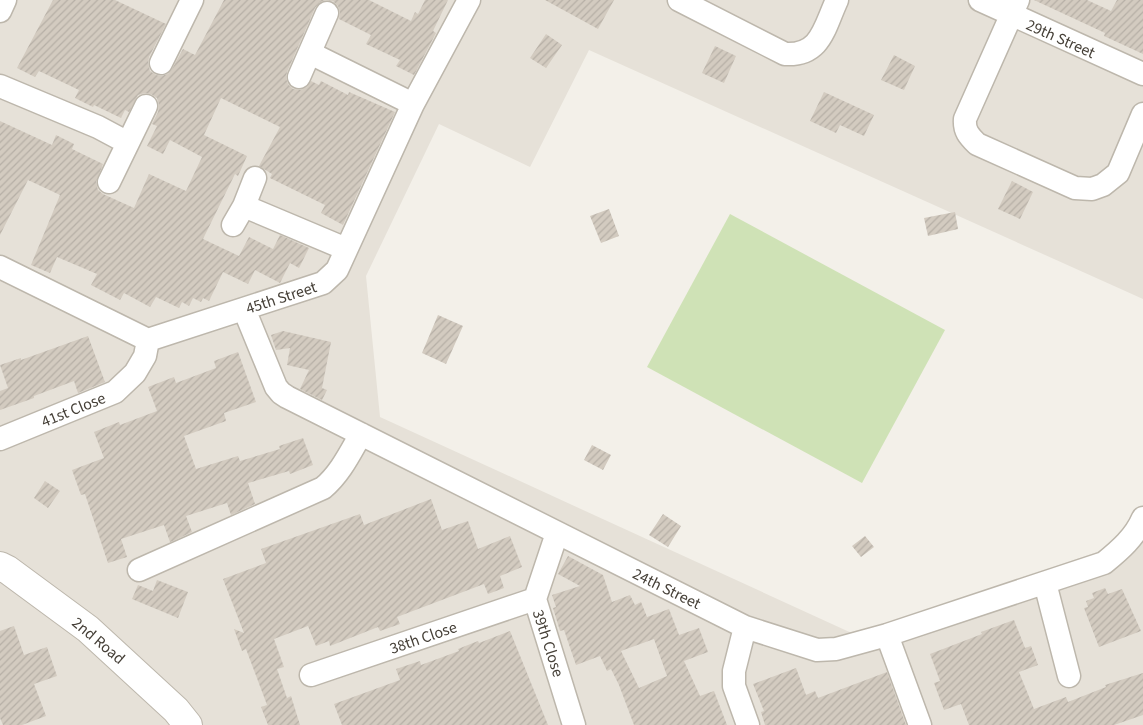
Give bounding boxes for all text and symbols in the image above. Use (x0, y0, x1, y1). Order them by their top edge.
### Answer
street label: 29th Street (1023, 14, 1099, 64)
street label: 45th Street (243, 276, 320, 320)
street label: 41st Close (38, 387, 109, 433)
street label: 24th Street (629, 563, 705, 615)
street label: 39th Close (527, 607, 569, 680)
street label: 2nd Road (67, 612, 130, 669)
street label: 38th Close (387, 616, 460, 660)

